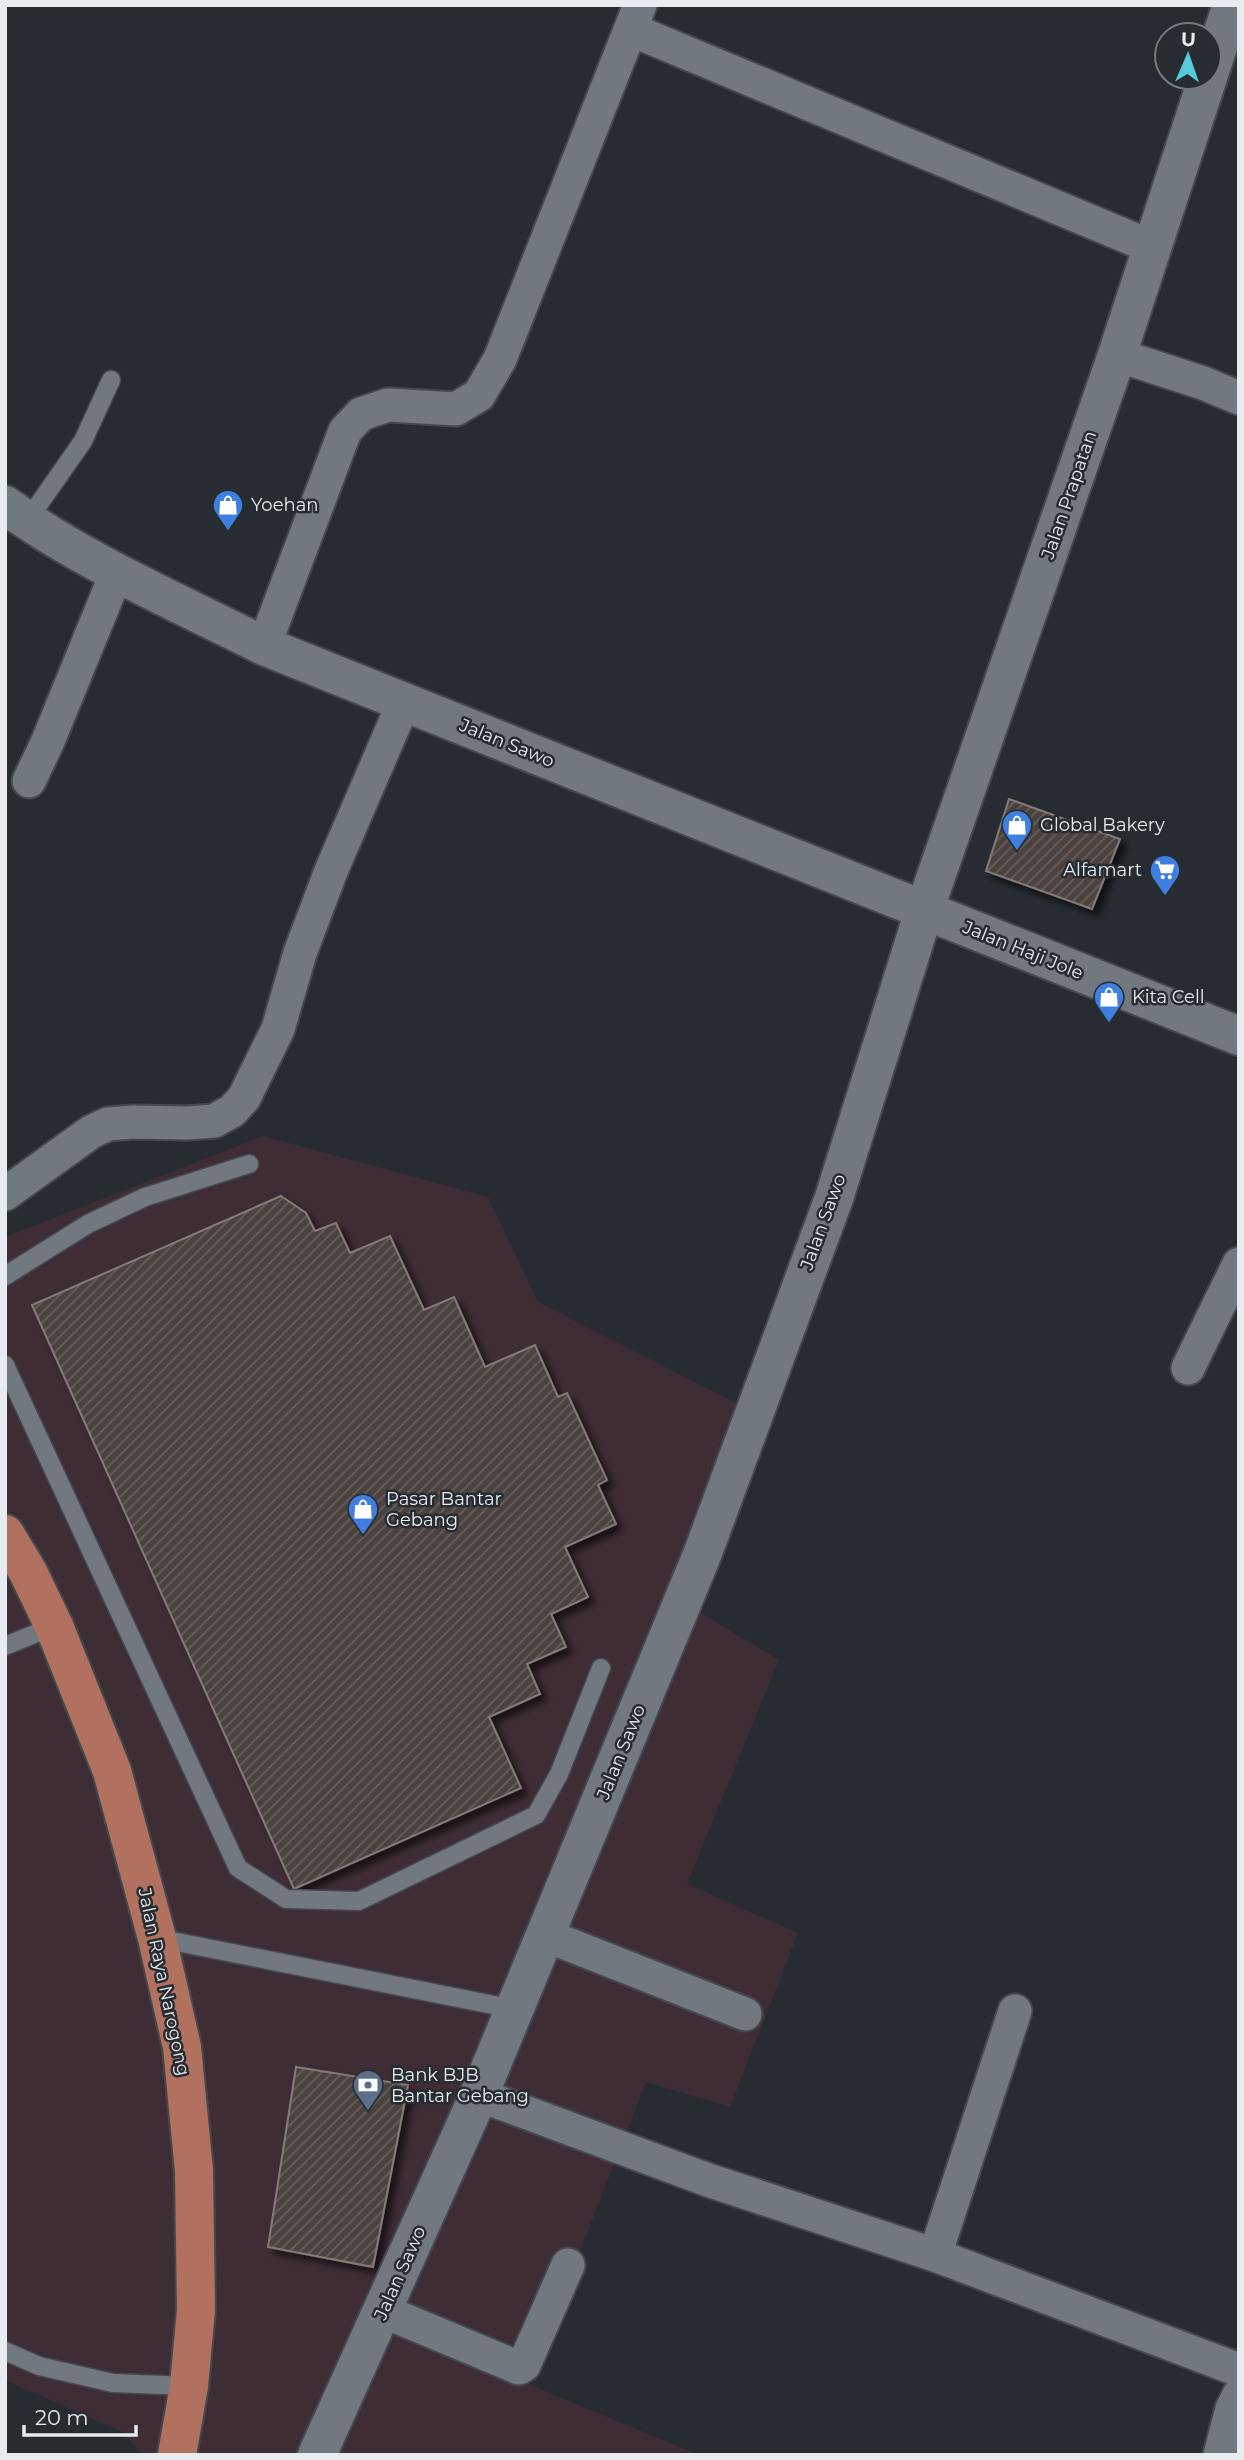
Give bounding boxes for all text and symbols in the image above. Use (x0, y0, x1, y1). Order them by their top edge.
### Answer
north arrow (1153, 21, 1223, 91)
text: U (1181, 28, 1196, 51)
street label: Jalan Prapatan (1036, 428, 1101, 563)
shop icon: Yoehan (211, 488, 245, 532)
place label: Yoehan (251, 494, 318, 516)
street label: Jalan Sawo (455, 714, 558, 772)
shop icon: Global Bakery (1000, 808, 1034, 852)
place label: Global Bakery (1040, 814, 1165, 836)
supermarket icon: Alfamart (1148, 853, 1182, 897)
place label: Alfamart (1063, 859, 1142, 881)
street label: Jalan Haji Jole (959, 915, 1086, 984)
shop icon: Kita Cell (1092, 980, 1126, 1024)
place label: Kita Cell (1132, 986, 1205, 1008)
street label: Jalan Sawo (795, 1171, 850, 1274)
place label: Pasar Bantar Gebang (386, 1488, 502, 1531)
shop icon: Pasar Bantar Gebang (346, 1492, 380, 1536)
street label: Jalan Sawo (592, 1701, 650, 1804)
street label: Jalan Raya Narogong (133, 1885, 195, 2078)
place label: Bank BJB Bantar Gebang (391, 2064, 529, 2107)
bank icon: Bank BJB Bantar Gebang (351, 2068, 385, 2112)
street label: Jalan Sawo (369, 2223, 430, 2324)
scale bar (24, 2394, 136, 2438)
text: 20 m (35, 2405, 89, 2430)

